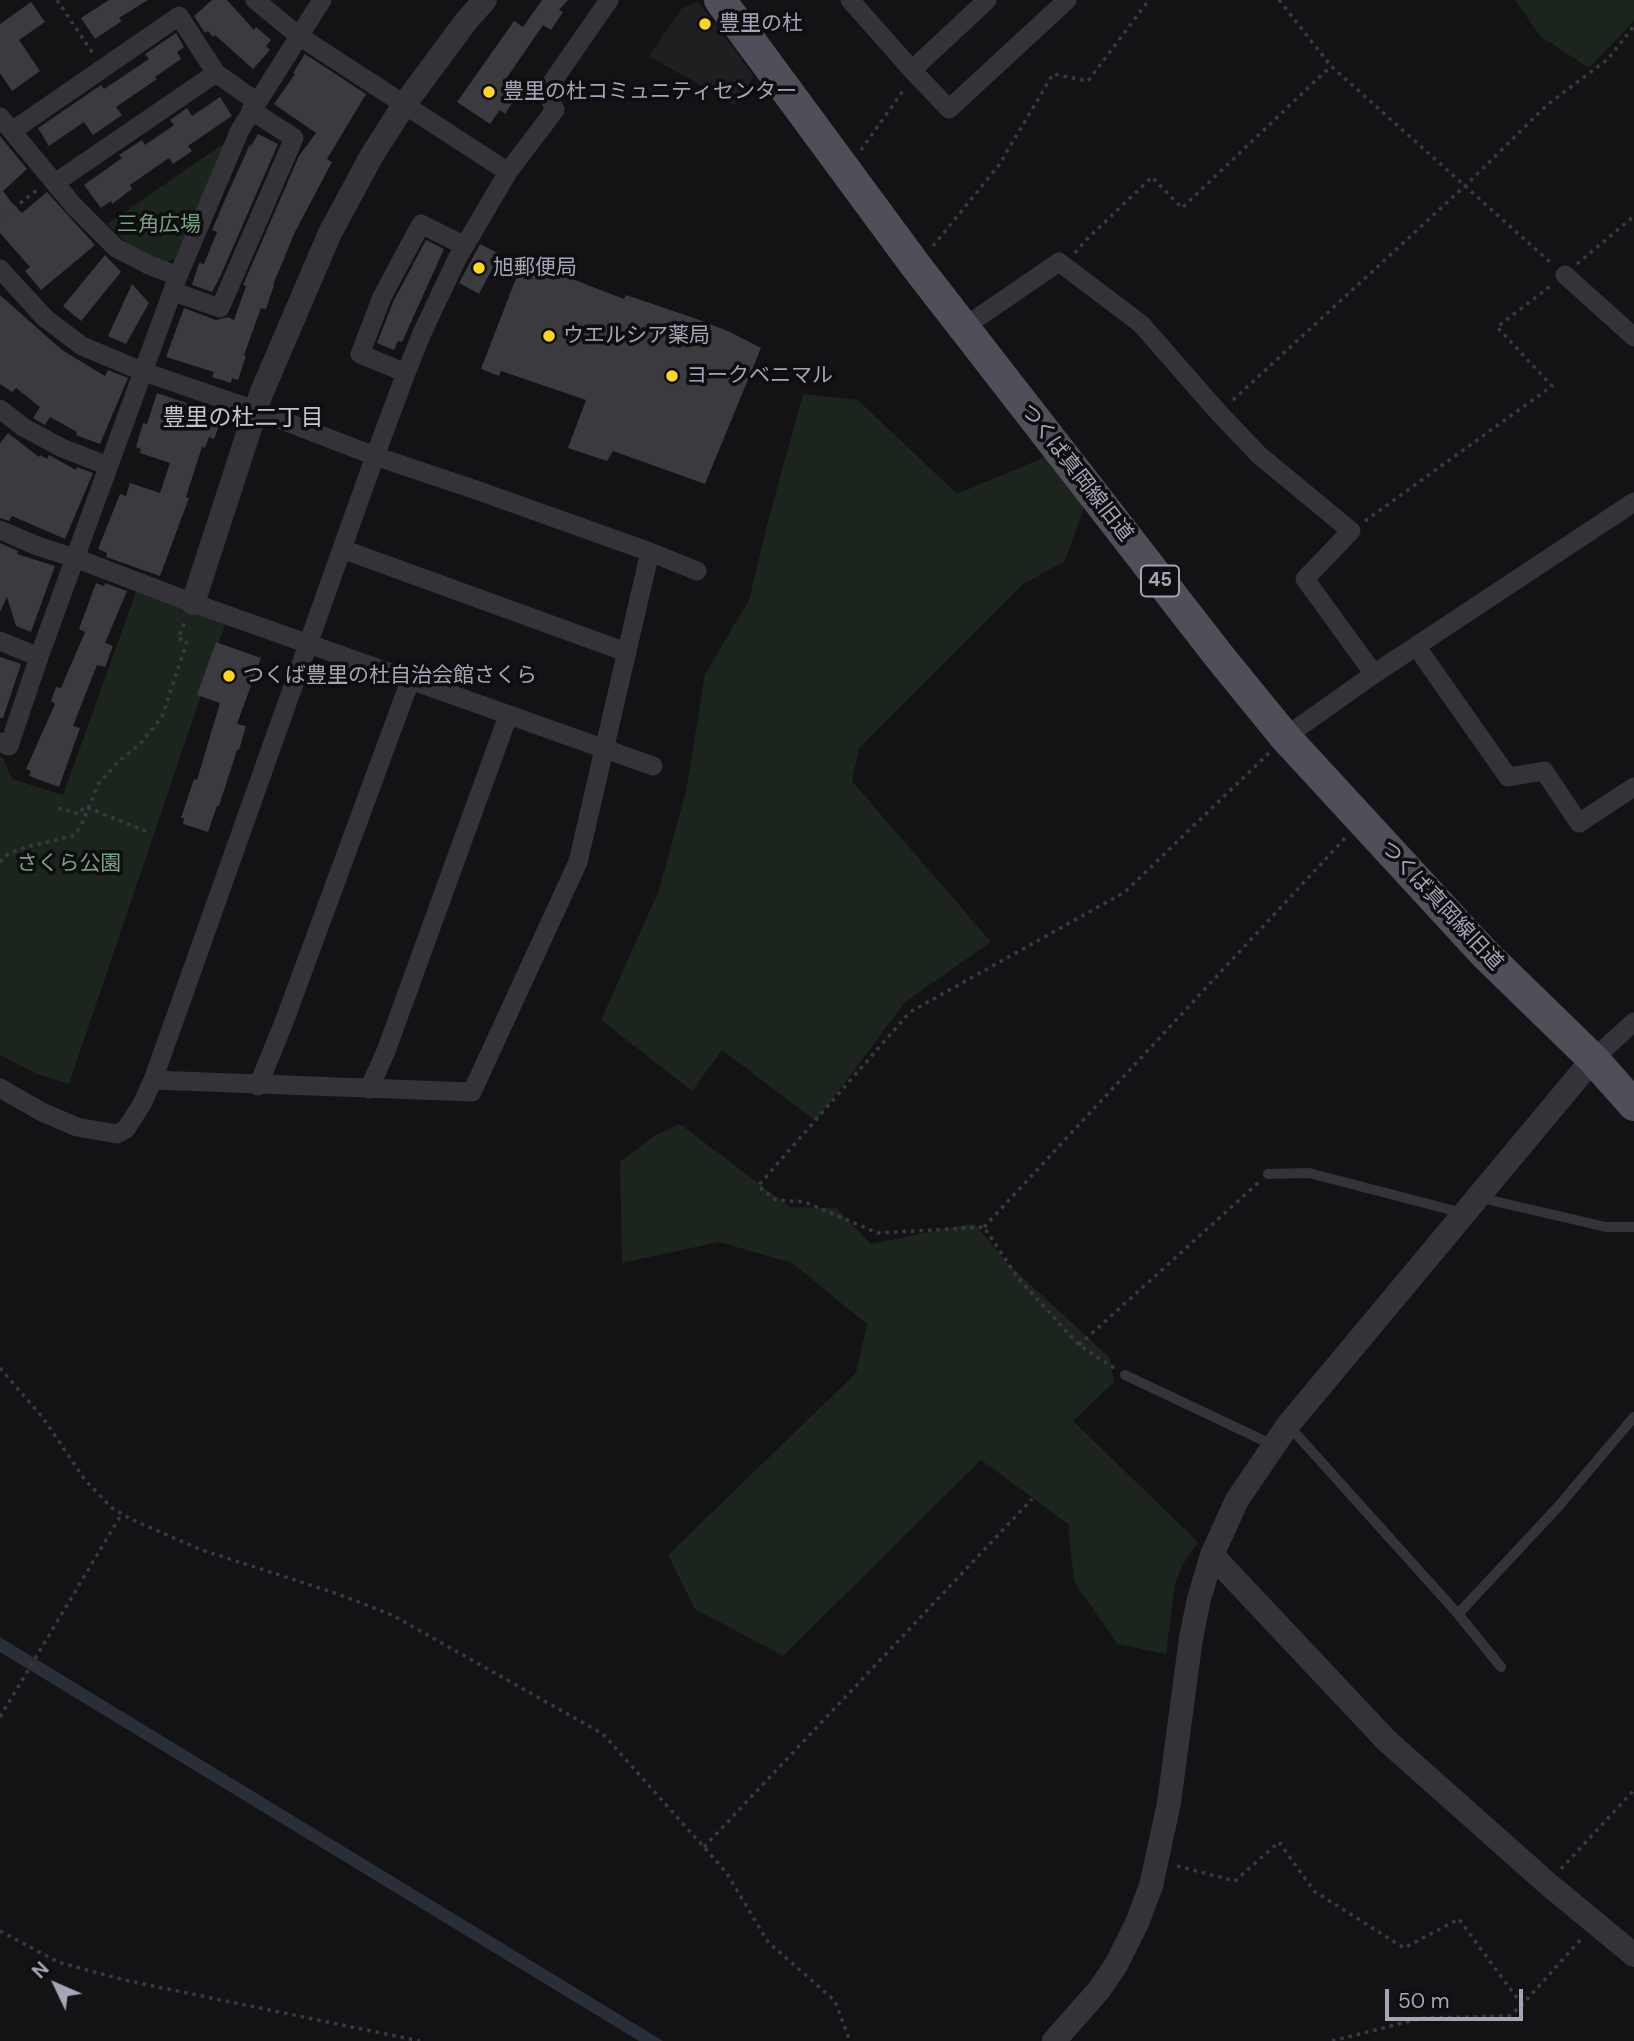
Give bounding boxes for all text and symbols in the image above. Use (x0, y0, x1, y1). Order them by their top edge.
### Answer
place label: 豊里の杜 (719, 11, 803, 37)
marker: 豊里の杜 (697, 16, 713, 32)
place label: 豊里の杜コミュニティセンター (503, 79, 797, 105)
marker: 豊里の杜コミュニティセンター (481, 84, 497, 100)
park label: 三角広場 (117, 212, 201, 238)
place label: 旭郵便局 (493, 255, 577, 281)
marker: 旭郵便局 (471, 260, 487, 276)
place label: ウエルシア薬局 (563, 323, 710, 349)
marker: ウエルシア薬局 (541, 328, 557, 344)
place label: ヨークベニマル (686, 363, 833, 389)
marker: ヨークベニマル (664, 368, 680, 384)
street label: つくば真岡線旧道 (1014, 399, 1138, 547)
district label: 豊里の杜二丁目 (163, 405, 323, 433)
road number: 45 (1141, 566, 1179, 596)
place label: つくば豊里の杜自治会館さくら (243, 663, 537, 689)
marker: つくば豊里の杜自治会館さくら (221, 668, 237, 684)
street label: つくば真岡線旧道 (1374, 836, 1508, 976)
park label: さくら公園 (17, 851, 121, 877)
north arrow (21, 1950, 91, 2020)
text: N (27, 1956, 54, 1984)
scale bar (1389, 1974, 1527, 2018)
text: 50 m (1398, 1987, 1449, 2015)

